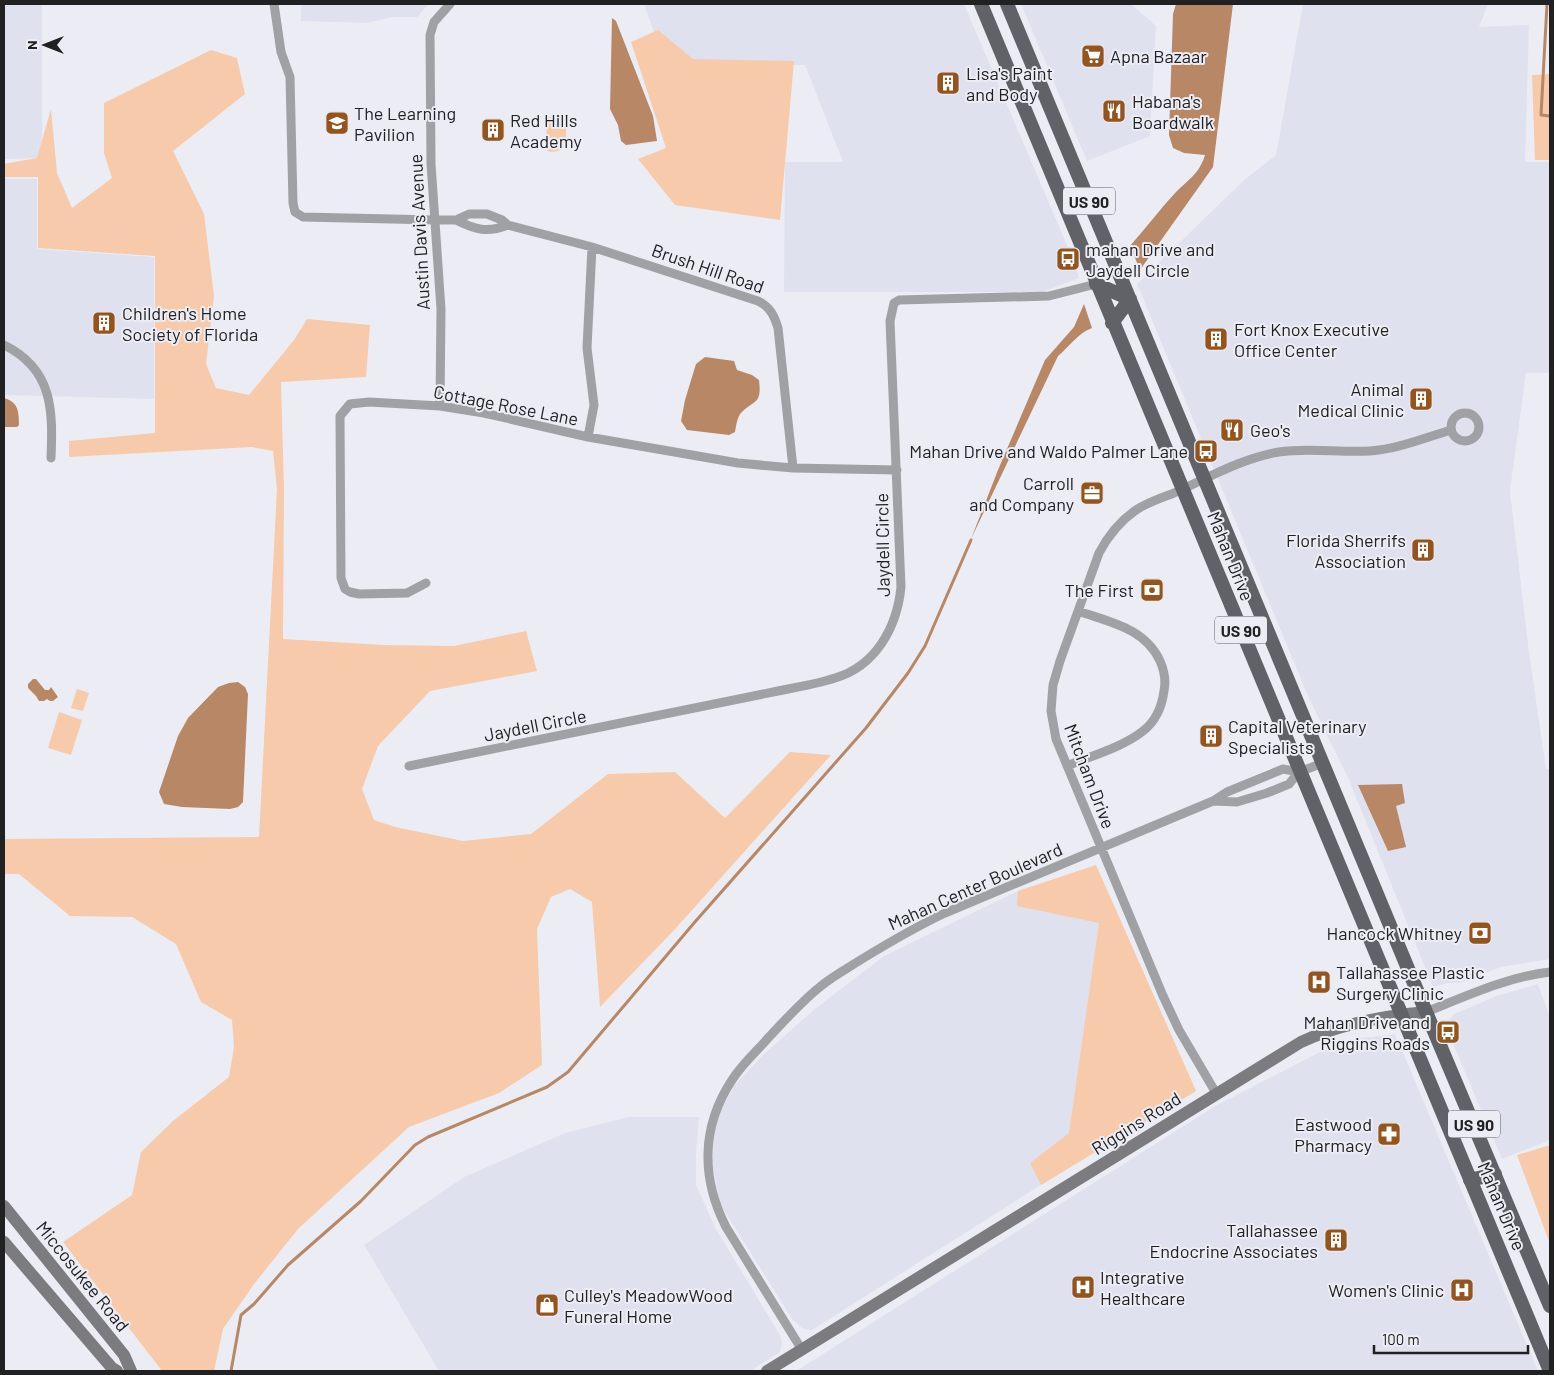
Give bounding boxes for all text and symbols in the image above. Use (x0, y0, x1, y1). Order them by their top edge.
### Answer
north arrow (20, 20, 70, 70)
text: N (23, 40, 40, 50)
supermarket icon: Apna Bazaar (1080, 43, 1106, 69)
place label: Apna Bazaar (1110, 45, 1207, 67)
place label: Lisa's Paint and Body (966, 62, 1053, 105)
building icon: Lisa's Paint and Body (935, 70, 961, 96)
place label: Habana's Boardwalk (1132, 90, 1214, 133)
restaurant icon: Habana's Boardwalk (1101, 98, 1127, 124)
place label: The Learning Pavilion (354, 102, 456, 145)
place label: Red Hills Academy (510, 109, 582, 152)
school or university icon: The Learning Pavilion (324, 110, 350, 136)
building icon: Red Hills Academy (480, 117, 506, 143)
street label: Austin Davis Avenue (404, 153, 434, 311)
road number: US 90 (1063, 188, 1115, 215)
street label: Brush Hill Road (649, 238, 767, 298)
place label: mahan Drive and Jaydell Circle (1086, 238, 1215, 281)
bus stop icon: mahan Drive and Jaydell Circle (1055, 246, 1081, 272)
place label: Children's Home Society of Florida (122, 302, 258, 345)
building icon: Children's Home Society of Florida (91, 310, 117, 336)
place label: Fort Knox Executive Office Center (1234, 318, 1389, 361)
building icon: Fort Knox Executive Office Center (1203, 326, 1229, 352)
place label: Animal Medical Clinic (1298, 378, 1404, 421)
street label: Cottage Rose Lane (432, 380, 580, 430)
building icon: Animal Medical Clinic (1408, 386, 1434, 412)
restaurant icon: Geo's (1219, 417, 1245, 443)
place label: Geo's (1250, 419, 1291, 441)
bus stop icon: Mahan Drive and Waldo Palmer Lane (1193, 438, 1219, 464)
place label: Mahan Drive and Waldo Palmer Lane (909, 440, 1188, 462)
place label: Carroll and Company (969, 472, 1074, 515)
office icon: Carroll and Company (1079, 480, 1105, 506)
street label: Jaydell Circle (870, 493, 894, 597)
street label: Mahan Drive (1203, 508, 1259, 604)
place label: Florida Sherrifs Association (1286, 529, 1406, 572)
building icon: Florida Sherrifs Association (1410, 537, 1436, 563)
bank icon: The First (1139, 577, 1165, 603)
place label: The First (1064, 579, 1134, 601)
road number: US 90 (1215, 616, 1267, 644)
street label: Jaydell Circle (482, 704, 588, 746)
place label: Capital Veterinary Specialists (1228, 715, 1366, 758)
street label: Mitcham Drive (1060, 720, 1120, 832)
building icon: Capital Veterinary Specialists (1198, 723, 1224, 749)
street label: Mahan Center Boulevard (884, 838, 1066, 934)
bank icon: Hancock Whitney (1467, 920, 1493, 946)
place label: Hancock Whitney (1326, 922, 1462, 944)
place label: Tallahassee Plastic Surgery Clinic (1336, 961, 1485, 1004)
hospital icon: Tallahassee Plastic Surgery Clinic (1306, 969, 1332, 995)
place label: Mahan Drive and Riggins Roads (1303, 1011, 1430, 1054)
bus stop icon: Mahan Drive and Riggins Roads (1435, 1019, 1461, 1045)
street label: Riggins Road (1087, 1087, 1185, 1159)
road number: US 90 (1448, 1110, 1500, 1138)
place label: Eastwood Pharmacy (1294, 1113, 1372, 1156)
pharmacy icon: Eastwood Pharmacy (1376, 1121, 1402, 1147)
street label: Mahan Drive (1473, 1158, 1531, 1254)
street label: Miccosukee Road (32, 1216, 134, 1336)
place label: Tallahassee Endocrine Associates (1149, 1219, 1318, 1262)
building icon: Tallahassee Endocrine Associates (1323, 1227, 1349, 1253)
place label: Integrative Healthcare (1100, 1266, 1185, 1309)
hospital icon: Integrative Healthcare (1070, 1274, 1096, 1300)
hospital icon: Women's Clinic (1449, 1277, 1475, 1303)
place label: Women's Clinic (1328, 1279, 1444, 1301)
place label: Culley's MeadowWood Funeral Home (564, 1284, 733, 1327)
shop icon: Culley's MeadowWood Funeral Home (534, 1292, 560, 1318)
scale bar (1374, 1322, 1528, 1354)
text: 100 m (1382, 1330, 1420, 1348)

